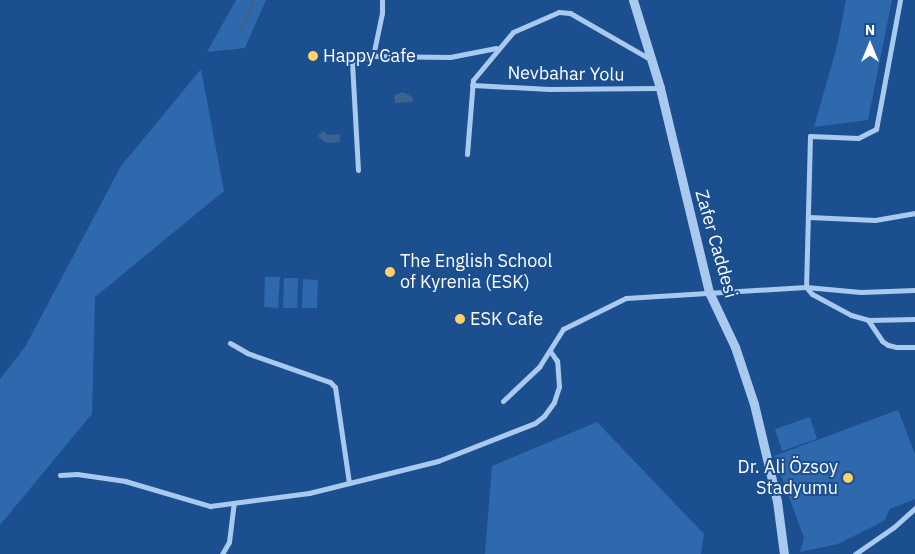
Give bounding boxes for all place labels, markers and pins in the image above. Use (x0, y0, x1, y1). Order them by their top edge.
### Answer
place label: Happy Cafe (323, 45, 416, 67)
marker: Happy Cafe (307, 50, 319, 62)
place label: The English School of Kyrenia (ESK) (400, 251, 552, 294)
marker: The English School of Kyrenia (ESK) (384, 266, 396, 278)
place label: ESK Cafe (470, 308, 543, 330)
marker: ESK Cafe (454, 313, 466, 325)
place label: Dr. Ali Özsoy Stadyumu (738, 457, 838, 499)
marker: Dr. Ali Özsoy Stadyumu (842, 472, 854, 484)

